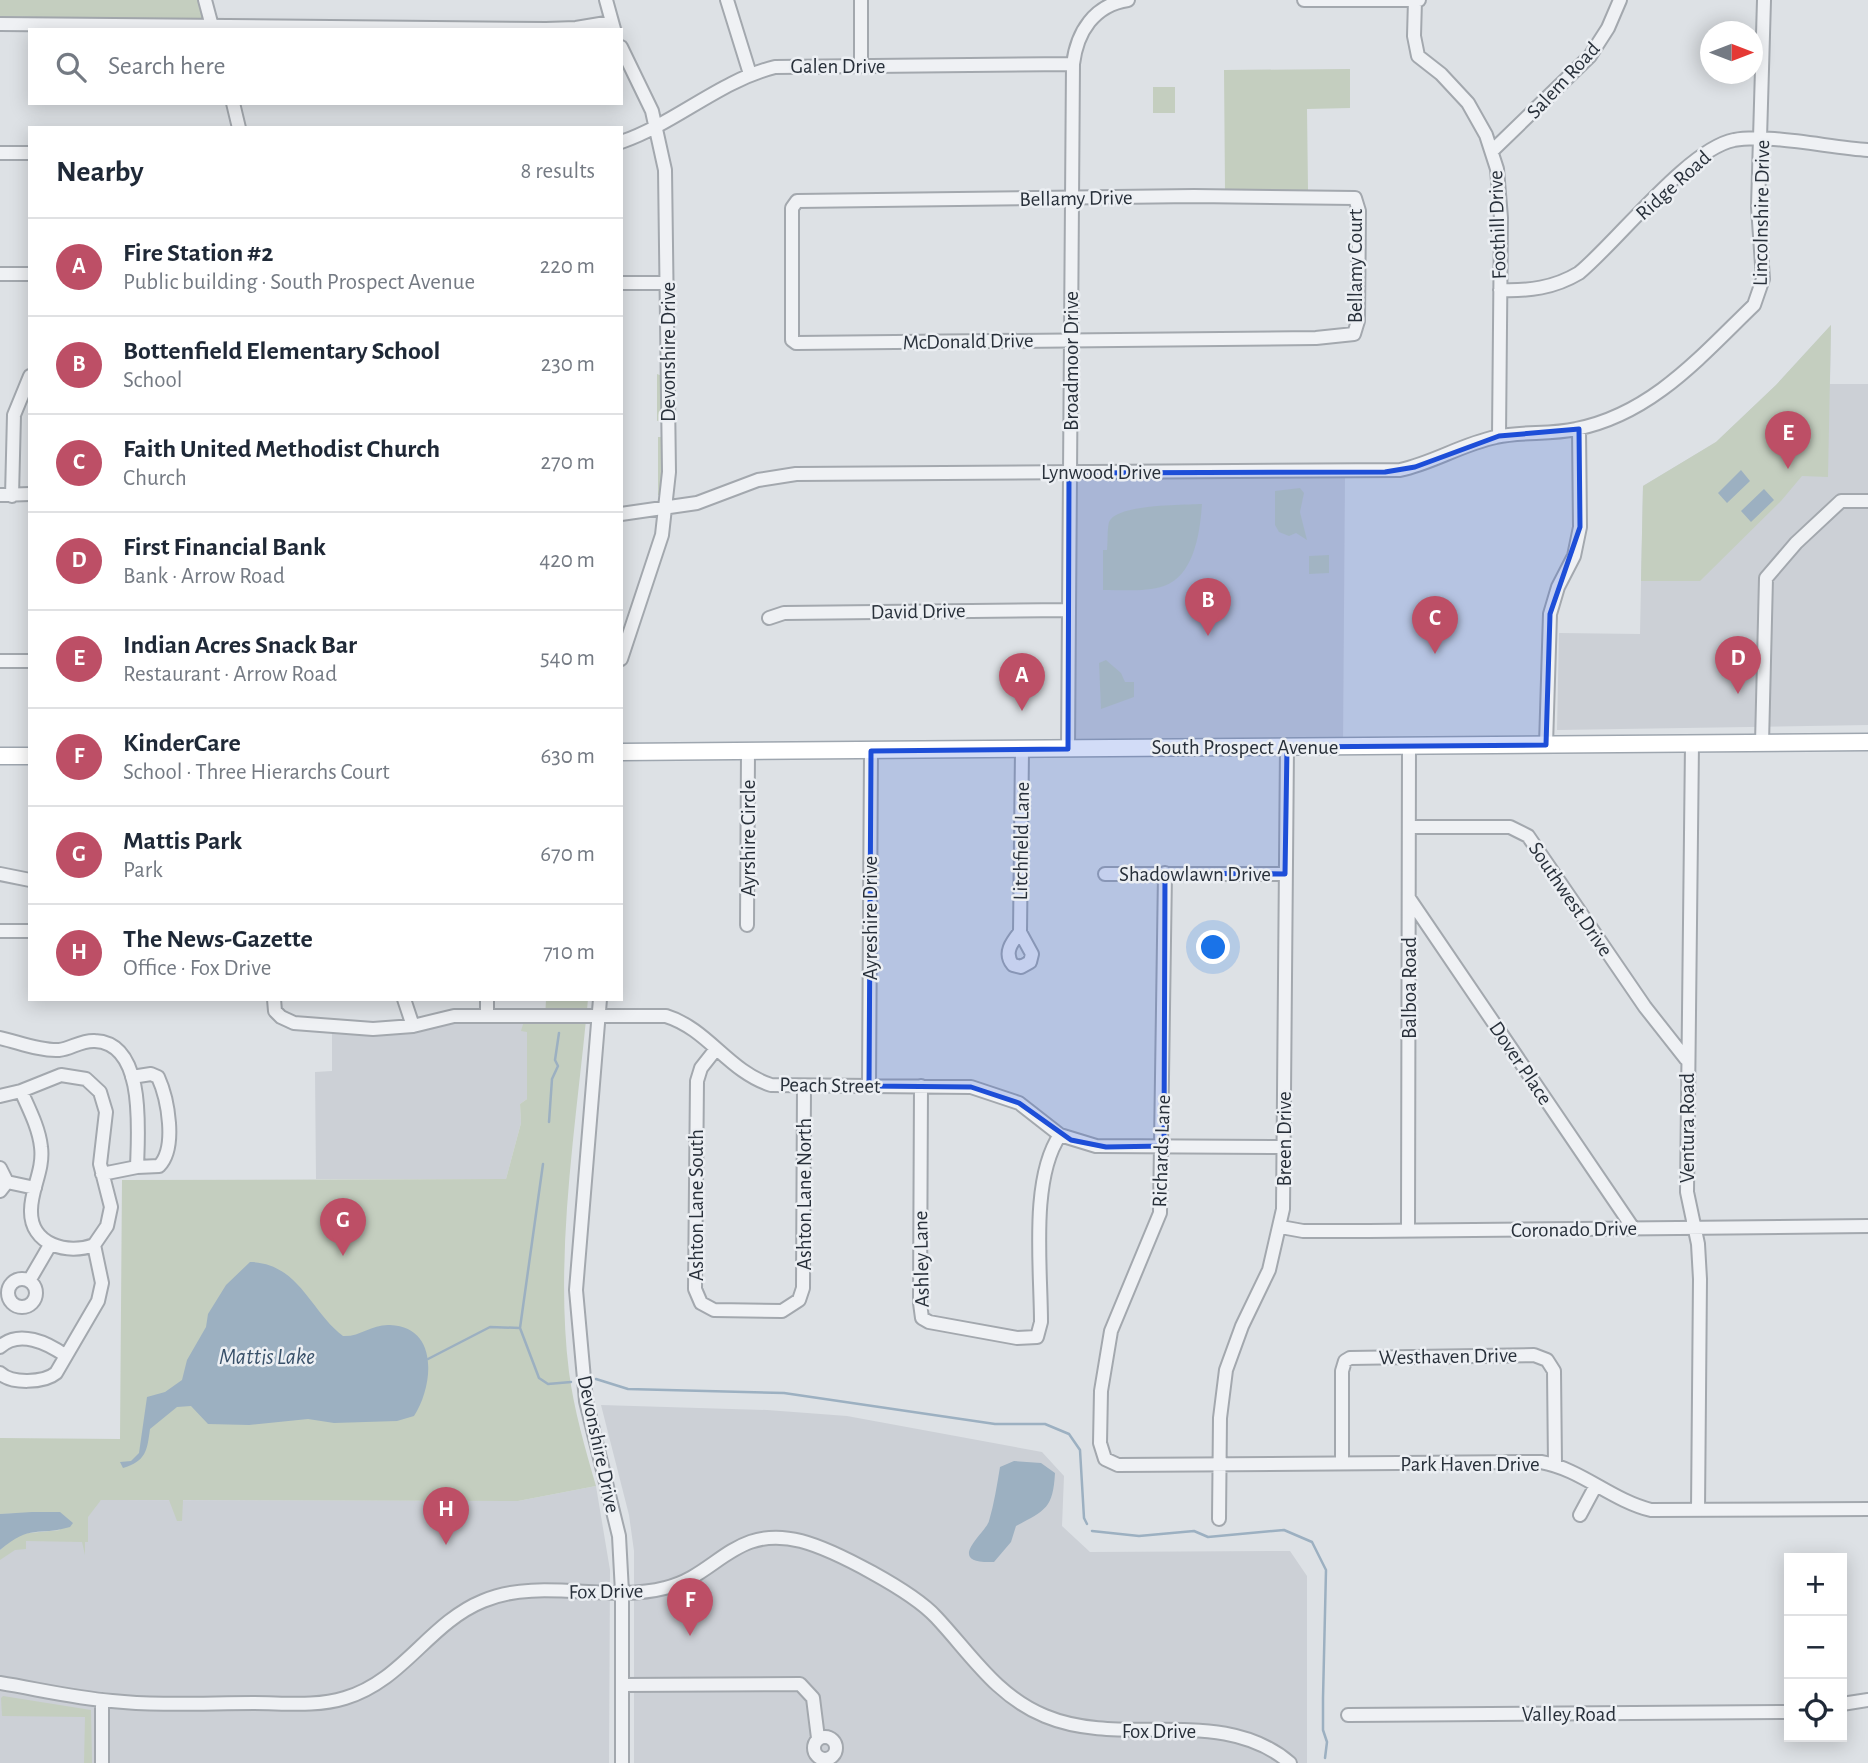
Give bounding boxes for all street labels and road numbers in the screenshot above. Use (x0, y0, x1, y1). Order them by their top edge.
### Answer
street label: Salem Road (1523, 38, 1604, 123)
street label: Galen Drive (791, 56, 885, 77)
street label: Lincolnshire Drive (1750, 140, 1773, 286)
street label: Ridge Road (1632, 146, 1715, 224)
street label: Foothill Drive (1485, 170, 1510, 280)
street label: Bellamy Drive (1019, 187, 1133, 210)
street label: Bellamy Court (1345, 209, 1366, 323)
street label: Devonshire Drive (658, 282, 679, 422)
street label: Broadmoor Drive (1061, 291, 1082, 431)
street label: McDonald Drive (902, 330, 1034, 353)
street label: Lynwood Drive (1041, 462, 1161, 483)
street label: David Drive (870, 600, 966, 623)
street label: South Prospect Avenue (1152, 737, 1338, 758)
street label: Ayrshire Circle (738, 780, 759, 896)
street label: Litchfield Lane (1010, 782, 1033, 901)
street label: Southwest Drive (1525, 838, 1616, 960)
street label: Ayreshire Drive (860, 856, 881, 980)
street label: Shadowlawn Drive (1119, 864, 1271, 885)
street label: Balboa Road (1399, 937, 1420, 1039)
street label: Dover Place (1485, 1018, 1556, 1109)
street label: Ventura Road (1677, 1073, 1698, 1183)
street label: Peach Street (779, 1074, 881, 1097)
street label: Breen Drive (1274, 1091, 1295, 1187)
street label: Richards Lane (1149, 1094, 1174, 1208)
street label: Ashton Lane North (794, 1118, 815, 1270)
street label: Ashton Lane South (686, 1129, 707, 1281)
street label: Ashley Lane (910, 1210, 933, 1308)
street label: Coronado Drive (1511, 1218, 1637, 1241)
street label: Westhaven Drive (1379, 1345, 1517, 1368)
street label: Devonshire Drive (574, 1373, 623, 1515)
street label: Park Haven Drive (1400, 1454, 1540, 1475)
street label: Fox Drive (569, 1580, 643, 1603)
street label: Valley Road (1522, 1704, 1616, 1725)
street label: Fox Drive (1122, 1721, 1196, 1742)

